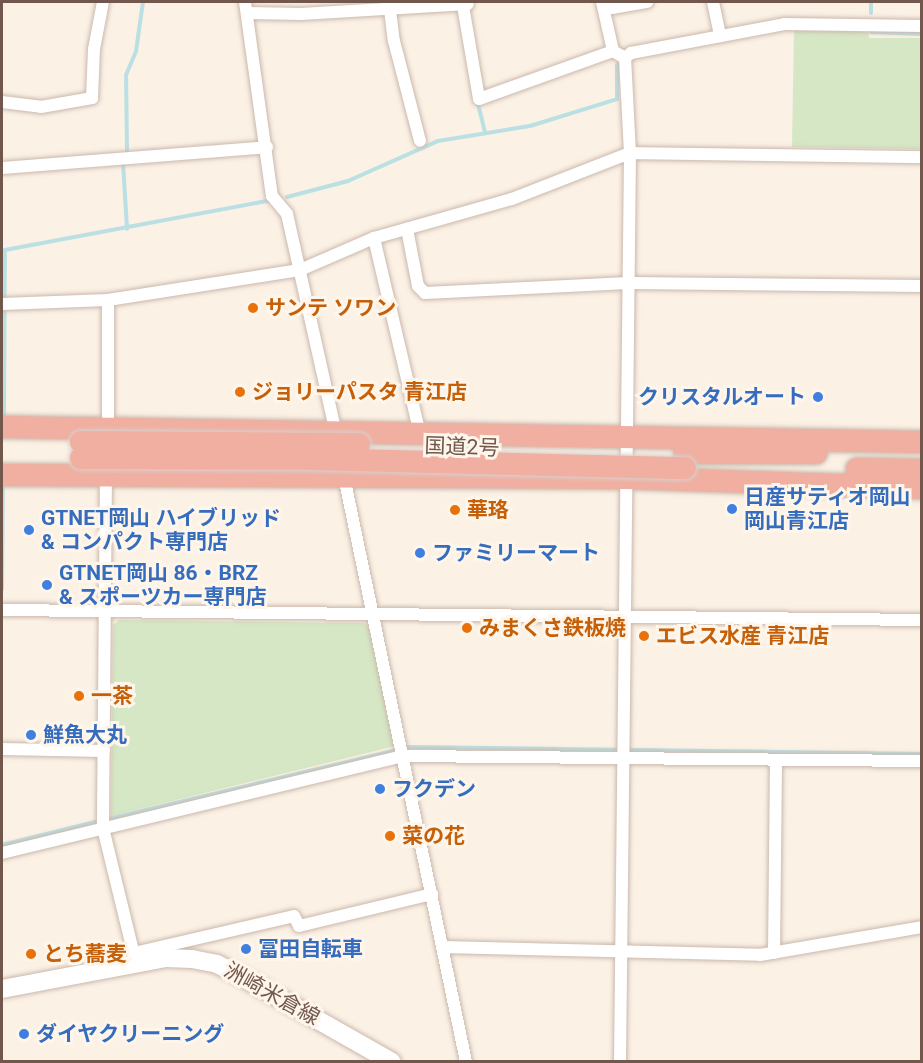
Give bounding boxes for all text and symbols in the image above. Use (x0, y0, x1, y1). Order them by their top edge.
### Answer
place label: サンテ ソワン (265, 295, 396, 321)
marker: サンテ ソワン (246, 301, 260, 315)
place label: ジョリーパスタ 青江店 (252, 379, 467, 405)
place label: クリスタルオート (638, 384, 806, 410)
marker: ジョリーパスタ 青江店 (233, 385, 247, 399)
marker: クリスタルオート (811, 390, 825, 404)
street label: 国道2号 (424, 433, 500, 461)
place label: 日産サティオ岡山 岡山青江店 (744, 484, 912, 534)
place label: 華珞 (467, 497, 509, 523)
marker: 日産サティオ岡山 岡山青江店 (725, 502, 739, 516)
marker: 華珞 (448, 503, 462, 517)
place label: GTNET岡山 ハイブリッド & コンパクト専門店 (41, 505, 281, 555)
marker: GTNET岡山 ハイブリッド & コンパクト専門店 (22, 523, 36, 537)
place label: ファミリーマート (432, 540, 600, 566)
marker: ファミリーマート (413, 546, 427, 560)
place label: GTNET岡山 86・BRZ & スポーツカー専門店 (59, 560, 267, 610)
marker: GTNET岡山 86・BRZ & スポーツカー専門店 (40, 578, 54, 592)
place label: みまくさ鉄板焼 (479, 615, 626, 641)
marker: みまくさ鉄板焼 (460, 621, 474, 635)
place label: エビス水産 青江店 (656, 623, 829, 649)
marker: エビス水産 青江店 (637, 629, 651, 643)
place label: 一茶 (91, 683, 133, 709)
marker: 一茶 (72, 689, 86, 703)
place label: 鮮魚大丸 (43, 722, 127, 748)
marker: 鮮魚大丸 (24, 728, 38, 742)
place label: フクデン (392, 776, 476, 802)
marker: フクデン (373, 782, 387, 796)
place label: 菜の花 (402, 823, 465, 849)
marker: 菜の花 (383, 829, 397, 843)
place label: 冨田自転車 (258, 936, 363, 962)
place label: とち蕎麦 (43, 941, 127, 967)
marker: 冨田自転車 (239, 942, 253, 956)
marker: とち蕎麦 (24, 947, 38, 961)
street label: 洲崎米倉線 (220, 958, 324, 1030)
place label: ダイヤクリーニング (36, 1021, 225, 1047)
marker: ダイヤクリーニング (17, 1027, 31, 1041)

